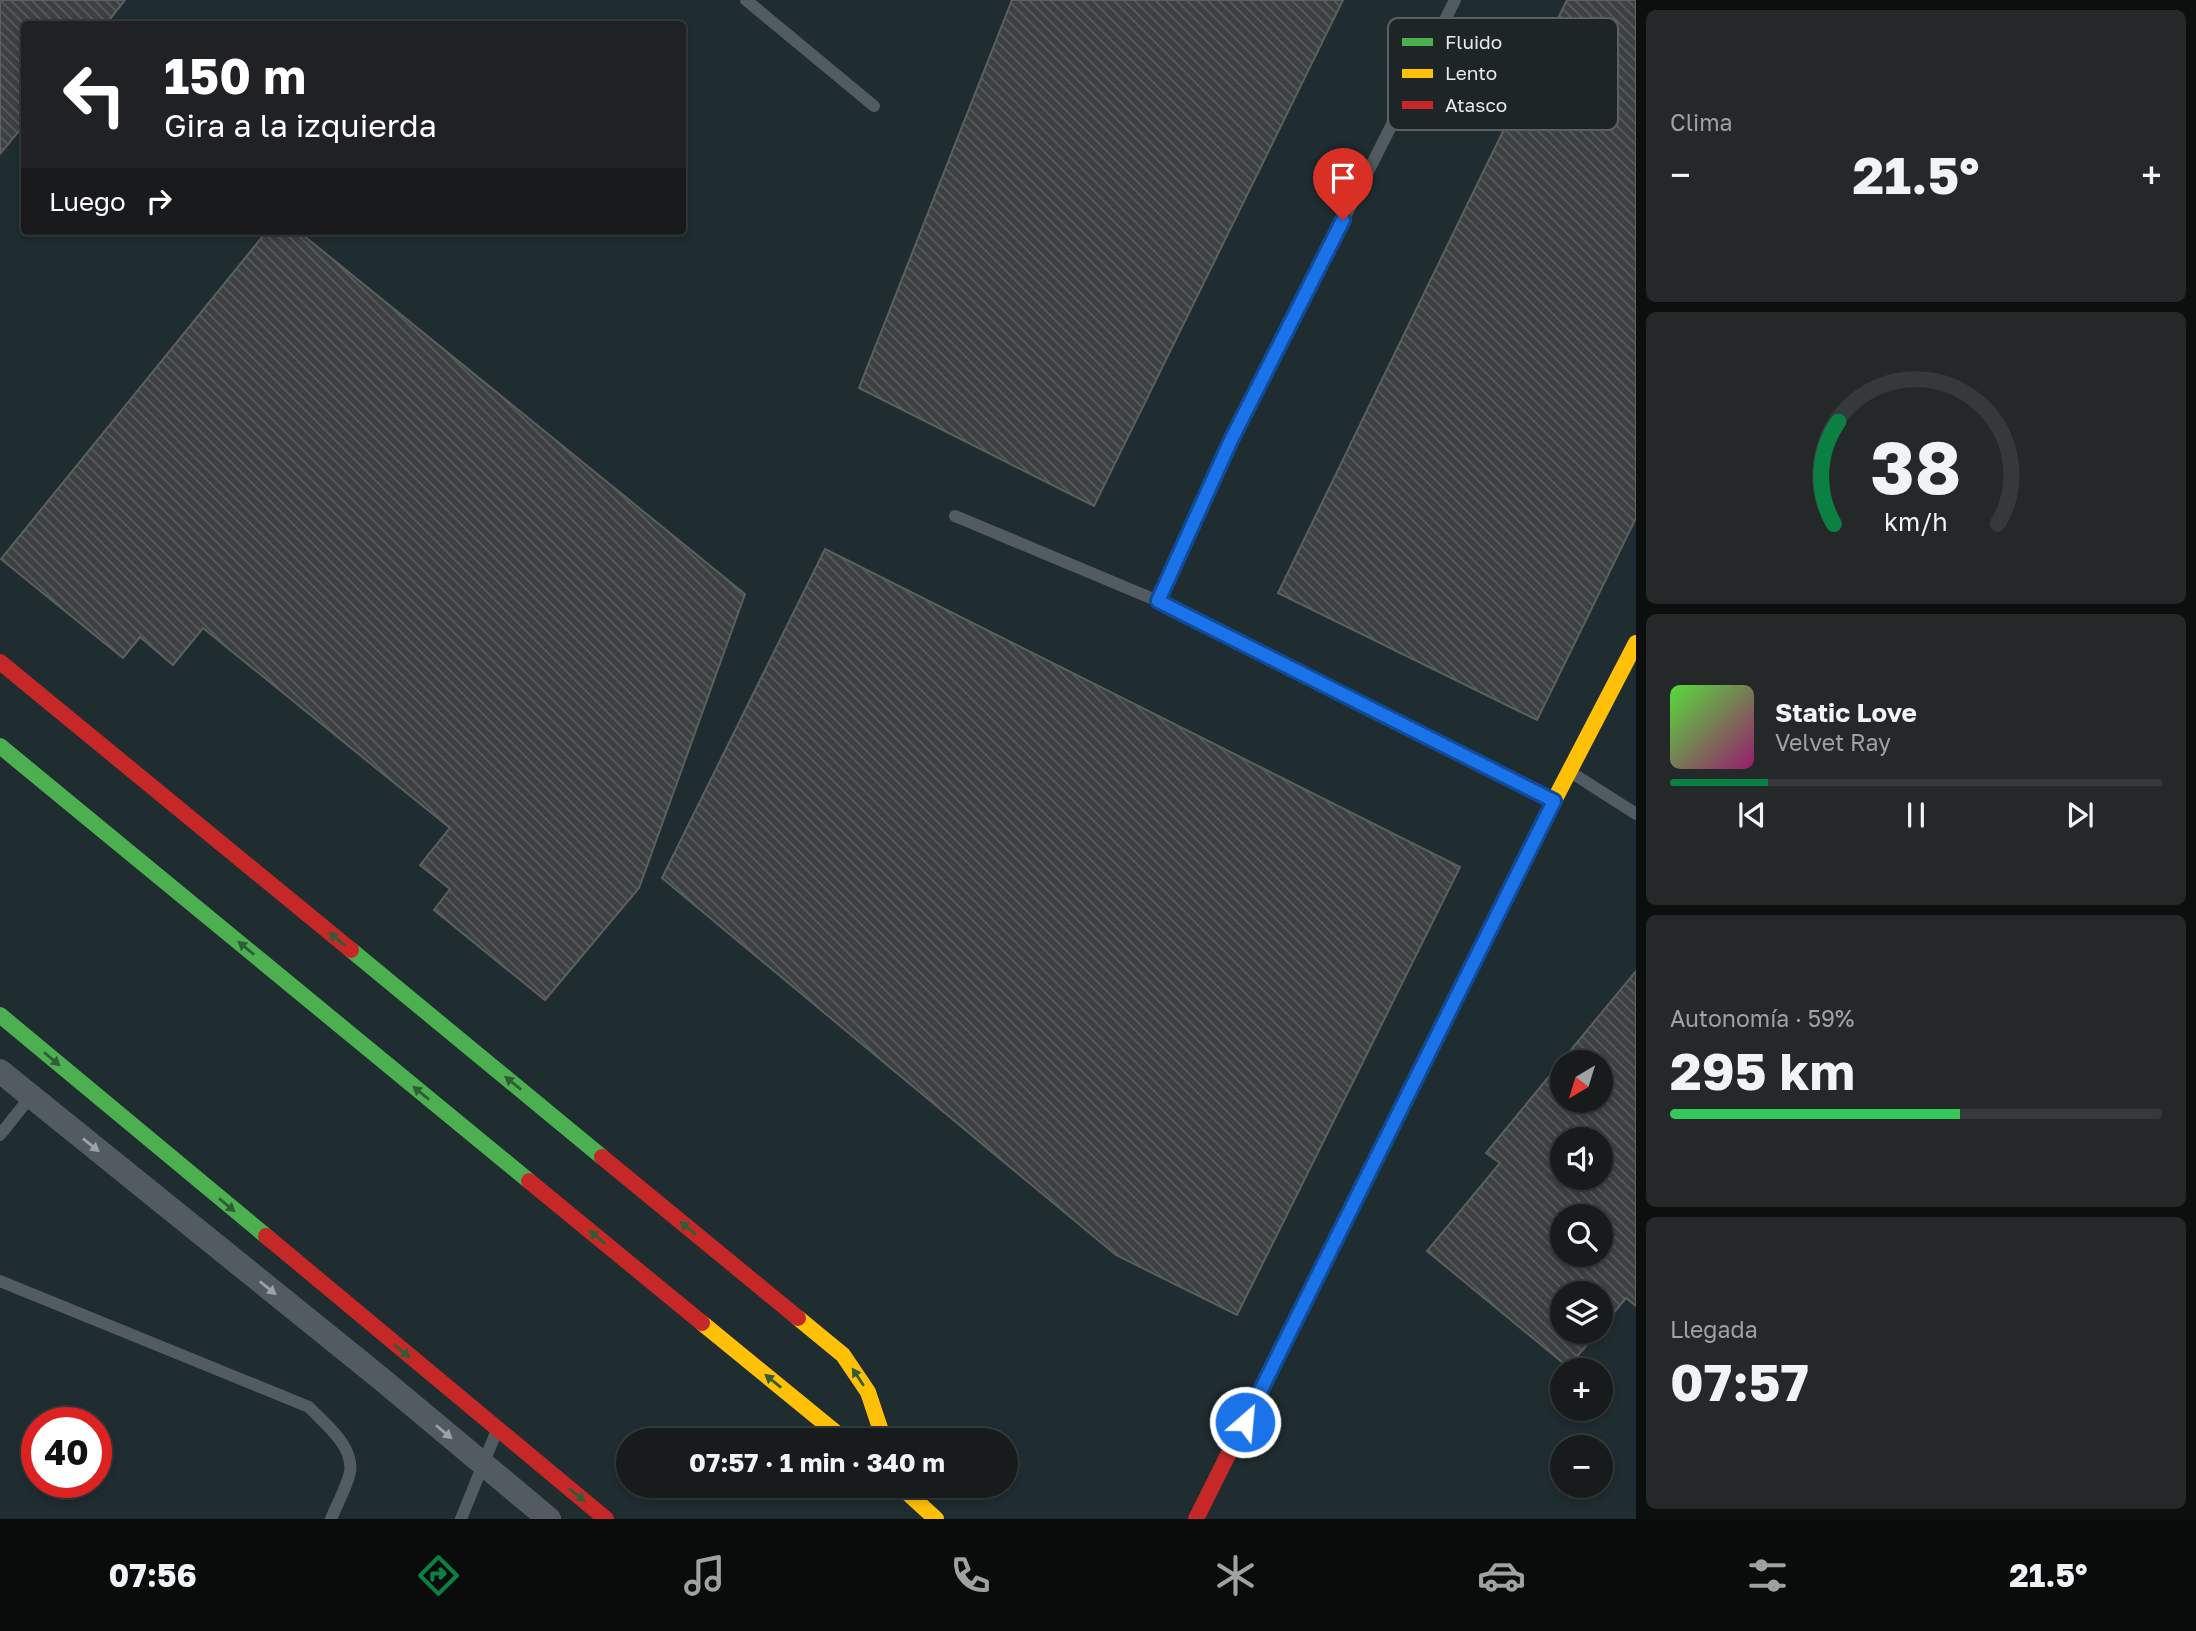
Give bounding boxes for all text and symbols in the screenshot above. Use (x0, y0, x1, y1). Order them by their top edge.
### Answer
legend (1388, 18, 1618, 130)
text: Fluido (1445, 30, 1502, 53)
text: 150 m (164, 46, 306, 105)
icon: left (49, 49, 140, 140)
text: Lento (1445, 61, 1497, 84)
text: Atasco (1445, 93, 1507, 116)
text: Gira a la izquierda (164, 106, 437, 144)
text: Clima (1670, 108, 1733, 136)
text: 21.5° (1852, 143, 1980, 205)
pin (1313, 148, 1373, 220)
text: − (1670, 152, 1691, 197)
text: + (2141, 152, 2162, 197)
icon: arrive (1324, 159, 1362, 197)
icon: right (140, 182, 178, 220)
text: Luego (49, 186, 126, 217)
text: 38 (1871, 423, 1962, 510)
text: km/h (1884, 505, 1948, 536)
text: Static Love (1775, 697, 1917, 728)
text: Velvet Ray (1775, 728, 1891, 756)
icon: previous (1733, 796, 1771, 834)
icon: pause (1897, 796, 1935, 834)
icon: next (2061, 796, 2099, 834)
one-way arrow (328, 931, 346, 947)
one-way arrow (237, 941, 254, 956)
text: Autonomía · 59% (1670, 1004, 1854, 1032)
text: 295 km (1670, 1039, 1855, 1101)
north arrow (1550, 1050, 1614, 1113)
map controls (1550, 1050, 1613, 1498)
one-way arrow (44, 1051, 61, 1066)
one-way arrow (504, 1076, 521, 1091)
one-way arrow (413, 1085, 431, 1100)
button: sound (1550, 1127, 1613, 1190)
one-way arrow (83, 1137, 100, 1152)
one-way arrow (218, 1197, 236, 1213)
button: search (1550, 1204, 1613, 1267)
one-way arrow (680, 1221, 697, 1236)
one-way arrow (589, 1230, 606, 1245)
one-way arrow (260, 1280, 277, 1295)
button: layers (1550, 1281, 1613, 1344)
text: Llegada (1670, 1315, 1758, 1343)
one-way arrow (392, 1343, 410, 1358)
text: 07:57 (1670, 1350, 1809, 1412)
button: + (1550, 1358, 1613, 1421)
one-way arrow (852, 1368, 865, 1387)
one-way arrow (764, 1374, 782, 1389)
position arrow (1208, 1385, 1282, 1459)
speed limit sign: 40 (21, 1407, 112, 1498)
one-way arrow (435, 1424, 453, 1440)
button: − (1550, 1435, 1613, 1498)
text: 07:57 · 1 min · 340 m (689, 1447, 945, 1478)
one-way arrow (568, 1488, 586, 1503)
icon: directions (414, 1551, 463, 1600)
icon: music (680, 1551, 729, 1600)
icon: phone (946, 1551, 995, 1600)
icon: climate (1211, 1551, 1260, 1600)
icon: car (1477, 1551, 1526, 1600)
icon: filters (1743, 1551, 1792, 1600)
text: 07:56 (108, 1556, 197, 1594)
text: 21.5° (2009, 1556, 2087, 1594)

